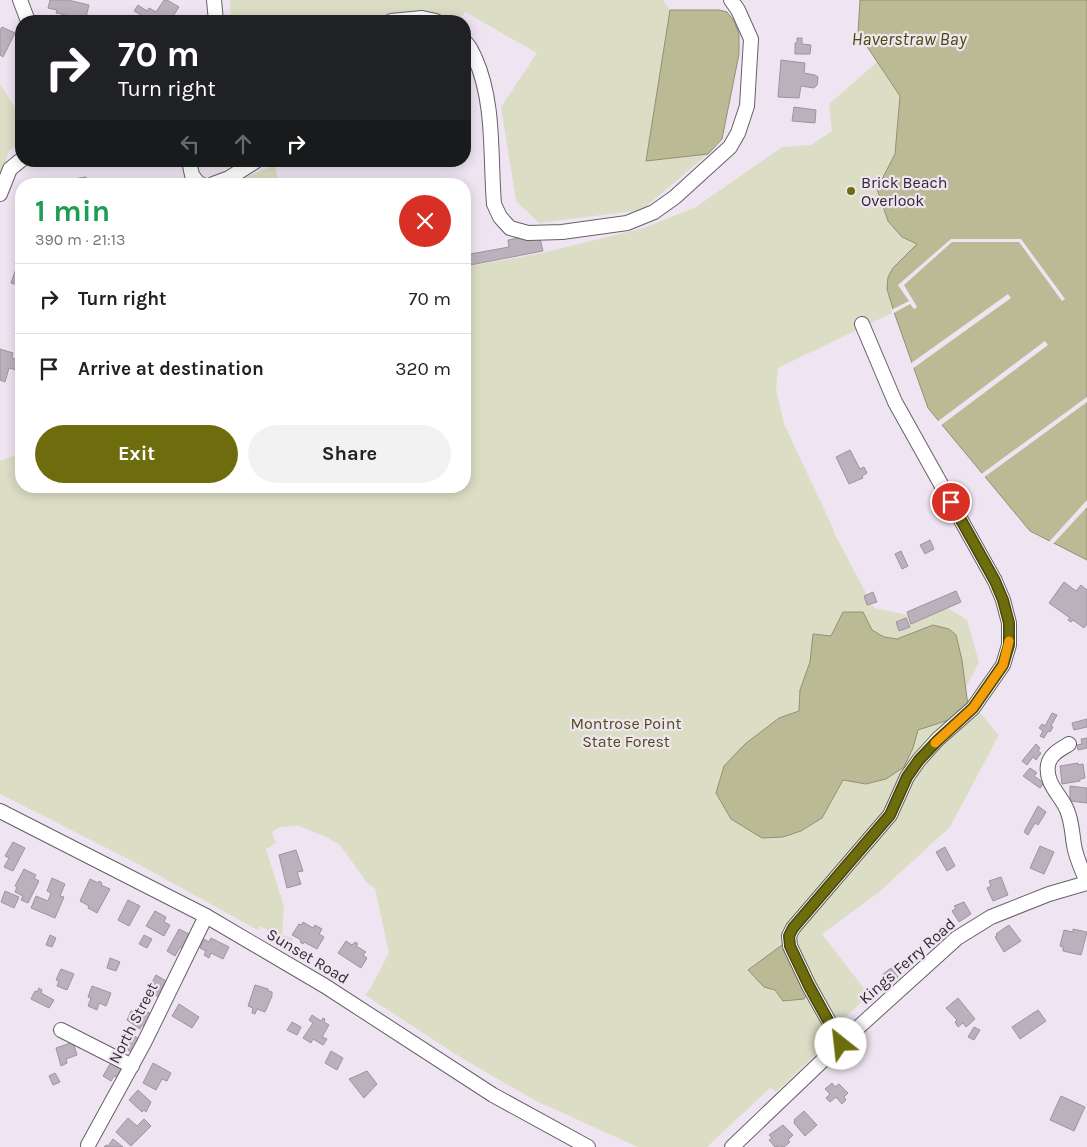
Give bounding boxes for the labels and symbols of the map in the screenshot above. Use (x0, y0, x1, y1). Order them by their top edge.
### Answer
water label: Haverstraw Bay (851, 28, 968, 50)
place label: Brick Beach Overlook (861, 173, 947, 210)
marker: Brick Beach Overlook (845, 185, 857, 197)
pin (930, 481, 972, 523)
park label: Montrose Point State Forest (571, 714, 681, 751)
street label: Kings Ferry Road (855, 914, 959, 1008)
street label: Sunset Road (264, 924, 352, 988)
street label: North Street (104, 979, 162, 1067)
position arrow (814, 1017, 866, 1069)

